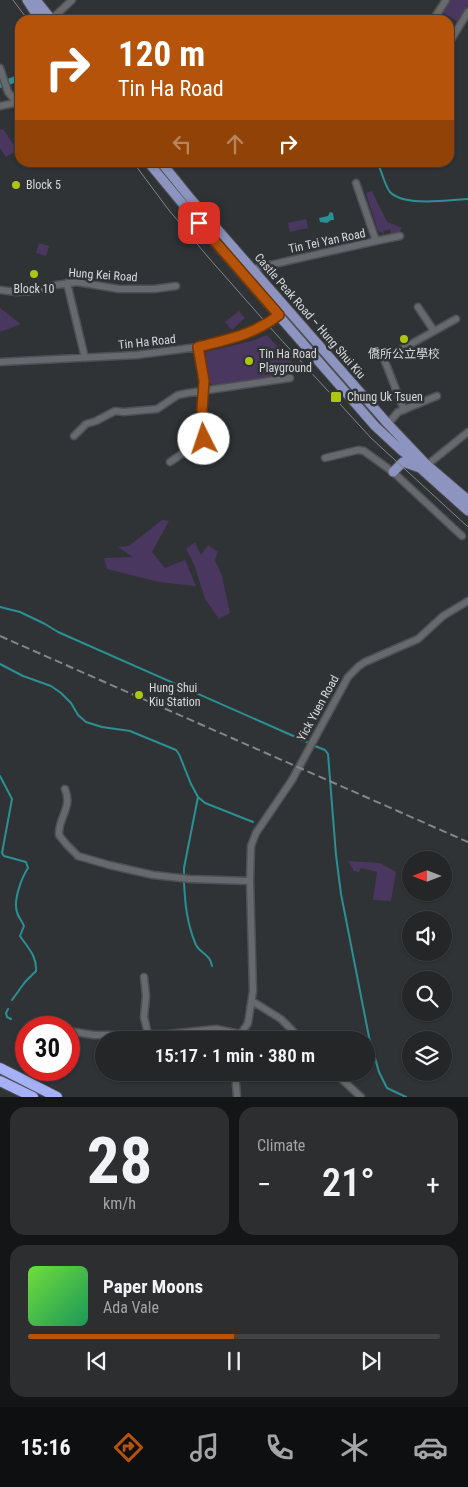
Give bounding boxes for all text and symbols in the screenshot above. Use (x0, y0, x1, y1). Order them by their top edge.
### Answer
text: 120 m (118, 34, 205, 75)
icon: right (35, 35, 100, 100)
text: Tin Ha Road (118, 76, 224, 101)
icon: left (168, 130, 196, 158)
icon: ahead (221, 130, 249, 158)
icon: right (274, 130, 302, 158)
place label: Block 5 (26, 178, 61, 192)
marker: Block 5 (10, 179, 22, 191)
pin (178, 202, 220, 244)
icon: arrive (185, 209, 213, 237)
street label: Tin Tei Yan Road (287, 226, 367, 256)
street label: Castle Peak Road – Hung Shui Kiu (252, 250, 368, 382)
street label: Hung Kei Road (68, 266, 138, 284)
marker: Block 10 (28, 268, 40, 280)
place label: Block 10 (14, 282, 55, 296)
street label: Tin Ha Road (118, 332, 176, 352)
marker: 僑所公立學校 (398, 333, 410, 345)
place label: Tin Ha Road Playground (259, 347, 317, 375)
place label: 僑所公立學校 (368, 347, 440, 361)
marker: Tin Ha Road Playground (243, 355, 255, 367)
marker: Chung Uk Tsuen (329, 390, 343, 404)
place label: Chung Uk Tsuen (347, 390, 423, 404)
position arrow (177, 412, 229, 464)
street label: Yick Yuen Road (294, 673, 342, 743)
place label: Hung Shui Kiu Station (149, 681, 201, 709)
marker: Hung Shui Kiu Station (133, 689, 145, 701)
north arrow (402, 851, 452, 901)
map controls (402, 851, 452, 1081)
button: sound (402, 911, 452, 961)
button: search (402, 971, 452, 1021)
speed limit sign: 30 (15, 1016, 80, 1081)
button: layers (402, 1031, 452, 1081)
text: 15:17 · 1 min · 380 m (155, 1044, 315, 1067)
text: 28 (87, 1123, 152, 1199)
text: Climate (257, 1136, 305, 1155)
text: 21° (322, 1161, 375, 1205)
text: − (257, 1168, 271, 1201)
text: + (426, 1168, 440, 1201)
text: km/h (103, 1194, 136, 1213)
text: Paper Moons (103, 1275, 203, 1298)
text: Ada Vale (103, 1298, 159, 1317)
icon: previous (83, 1347, 111, 1375)
icon: pause (220, 1347, 248, 1375)
icon: next (357, 1347, 385, 1375)
icon: directions (111, 1430, 146, 1465)
icon: music (187, 1430, 222, 1465)
icon: phone (262, 1430, 297, 1465)
icon: climate (337, 1430, 372, 1465)
icon: car (413, 1430, 448, 1465)
text: 15:16 (20, 1435, 71, 1460)

